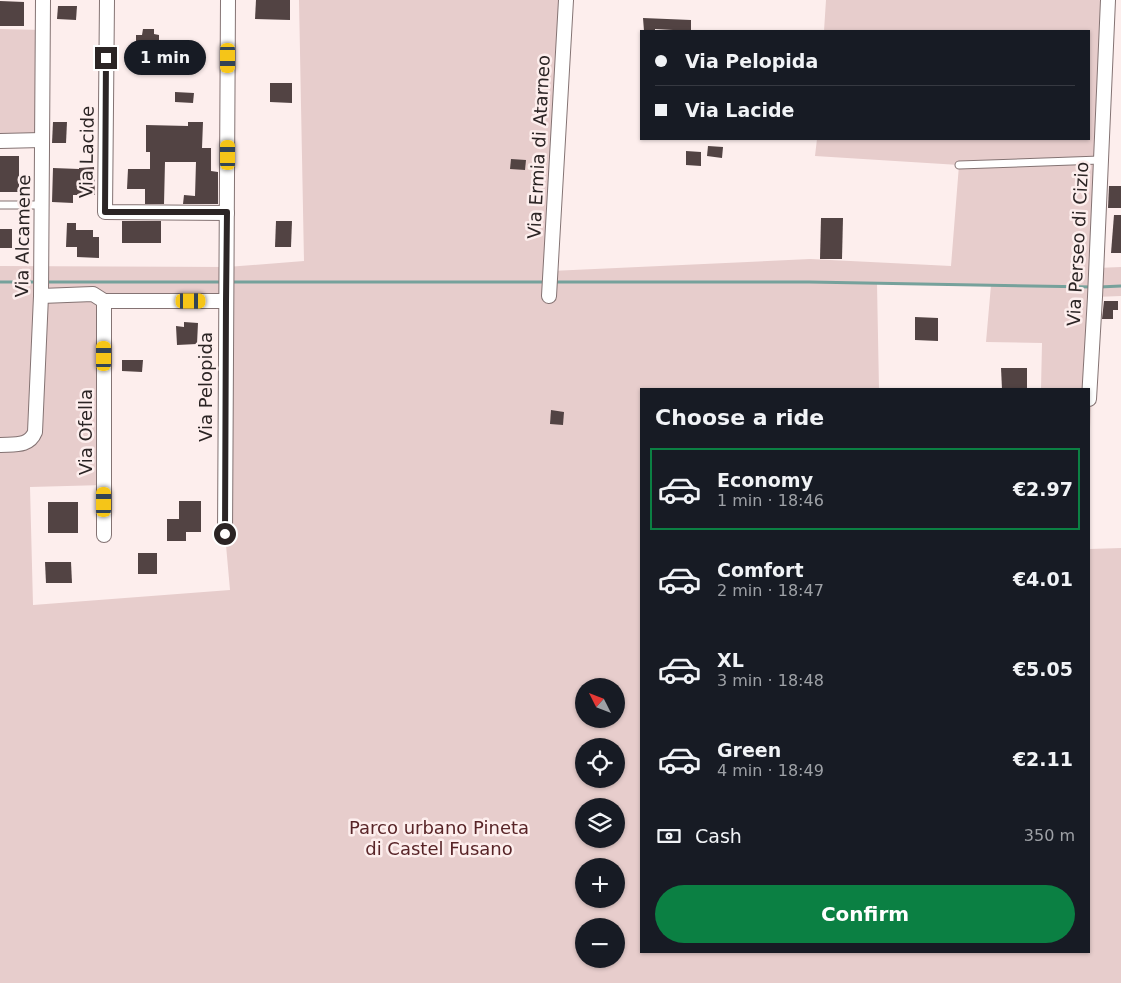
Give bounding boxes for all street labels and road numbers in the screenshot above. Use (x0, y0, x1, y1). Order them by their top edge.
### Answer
street label: Via Ermia di Atarneo (523, 54, 554, 240)
street label: Via Lacide (75, 106, 98, 198)
street label: Via Perseo di Cizio (1063, 161, 1092, 327)
street label: Via Alcamene (11, 174, 34, 298)
street label: Via Pelopida (195, 332, 216, 442)
street label: Via Ofella (75, 389, 96, 475)

